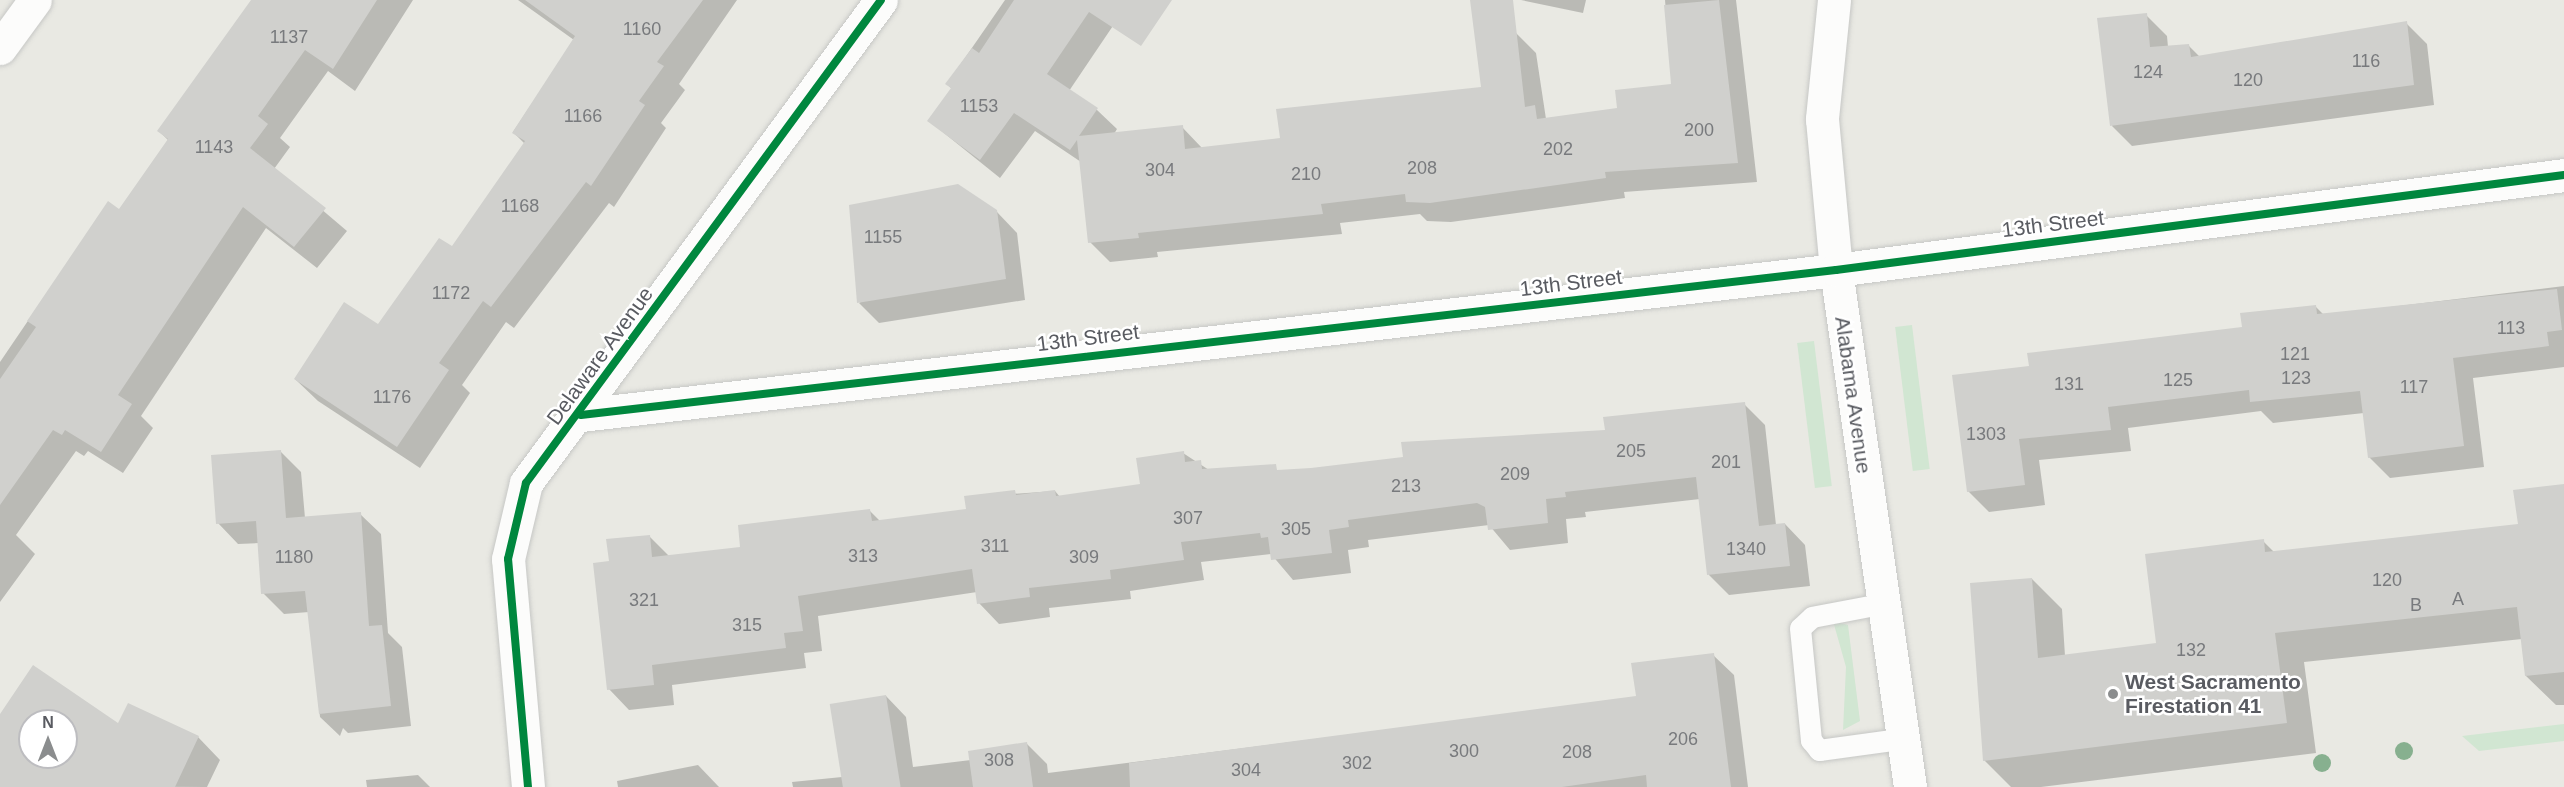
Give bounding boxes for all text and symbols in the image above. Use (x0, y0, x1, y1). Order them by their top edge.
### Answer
house number: 1160 (623, 18, 661, 40)
house number: 1137 (270, 26, 308, 48)
house number: 116 (2352, 50, 2380, 72)
house number: 124 (2133, 61, 2163, 83)
house number: 120 (2233, 69, 2263, 91)
house number: 1153 (960, 95, 998, 117)
house number: 1166 (564, 105, 602, 127)
house number: 200 (1684, 119, 1714, 141)
house number: 1143 (195, 136, 233, 158)
house number: 202 (1543, 138, 1573, 160)
house number: 208 (1407, 157, 1437, 179)
house number: 304 (1145, 159, 1175, 181)
house number: 210 (1291, 163, 1321, 185)
house number: 1168 (501, 195, 539, 217)
street label: 13th Street (2000, 205, 2106, 243)
house number: 1155 (864, 226, 902, 248)
street label: 13th Street (1518, 264, 1624, 302)
house number: 1172 (432, 282, 470, 304)
street label: Delaware Avenue (541, 282, 659, 430)
street label: Alabama Avenue (1829, 314, 1877, 476)
house number: 113 (2497, 317, 2525, 339)
street label: 13th Street (1035, 319, 1141, 357)
house number: 121 (2280, 343, 2310, 365)
house number: 123 (2281, 367, 2311, 389)
house number: 125 (2163, 369, 2193, 391)
house number: 131 (2054, 373, 2084, 395)
house number: 117 (2400, 376, 2428, 398)
house number: 1176 (373, 386, 411, 408)
house number: 1303 (1966, 423, 2006, 445)
house number: 205 (1616, 440, 1646, 462)
house number: 201 (1711, 451, 1741, 473)
house number: 209 (1500, 463, 1530, 485)
house number: 213 (1391, 475, 1421, 497)
house number: 307 (1173, 507, 1203, 529)
house number: 305 (1281, 518, 1311, 540)
house number: 311 (981, 535, 1009, 557)
house number: 1340 (1726, 538, 1766, 560)
house number: 313 (848, 545, 878, 567)
house number: 1180 (275, 546, 313, 568)
house number: 309 (1069, 546, 1099, 568)
house number: 120 (2372, 569, 2402, 591)
house number: A (2452, 588, 2464, 610)
house number: 321 (629, 589, 659, 611)
house number: B (2410, 594, 2422, 616)
house number: 315 (732, 614, 762, 636)
house number: 132 (2176, 639, 2206, 661)
place label: West Sacramento Firestation 41 (2125, 669, 2301, 719)
marker: West Sacramento Firestation 41 (2106, 687, 2120, 701)
north arrow (18, 709, 78, 769)
text: N (42, 714, 54, 731)
house number: 206 (1668, 728, 1698, 750)
house number: 300 (1449, 740, 1479, 762)
house number: 208 (1562, 741, 1592, 763)
house number: 308 (984, 749, 1014, 771)
house number: 302 (1342, 752, 1372, 774)
house number: 304 (1231, 759, 1261, 781)

